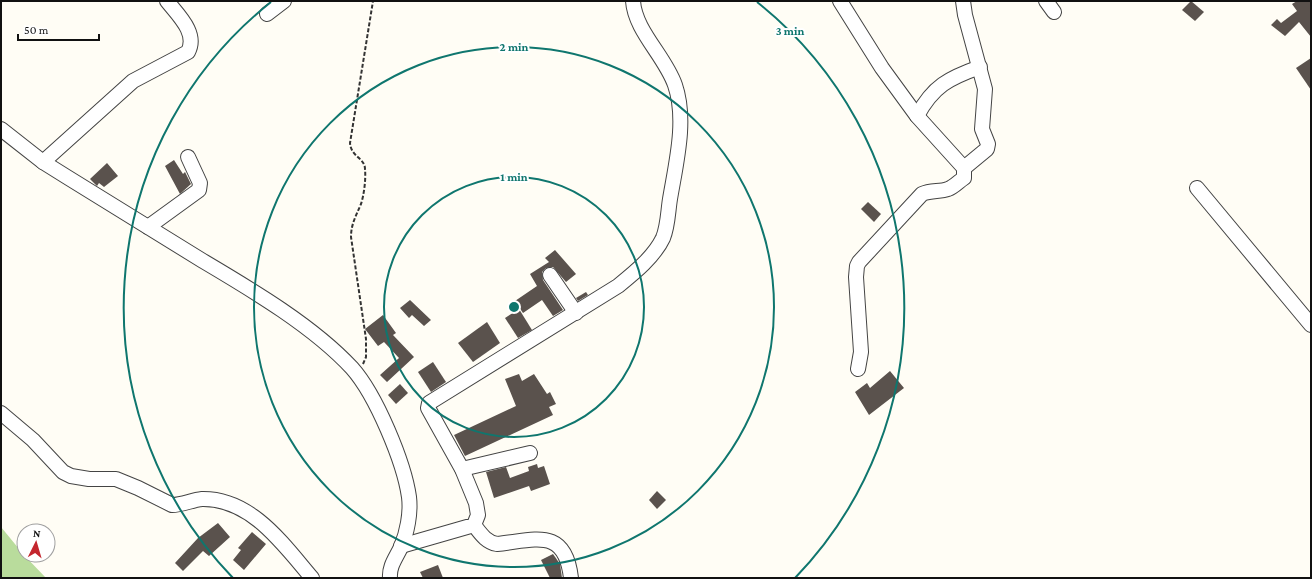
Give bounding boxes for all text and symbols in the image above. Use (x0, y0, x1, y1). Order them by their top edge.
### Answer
scale bar (18, 16, 99, 42)
text: 50 m (24, 23, 49, 37)
text: 3 min (776, 24, 804, 38)
text: 2 min (500, 40, 529, 54)
text: 1 min (500, 170, 528, 184)
centre of rings (507, 300, 521, 314)
north arrow (16, 523, 56, 563)
text: N (33, 527, 42, 539)

